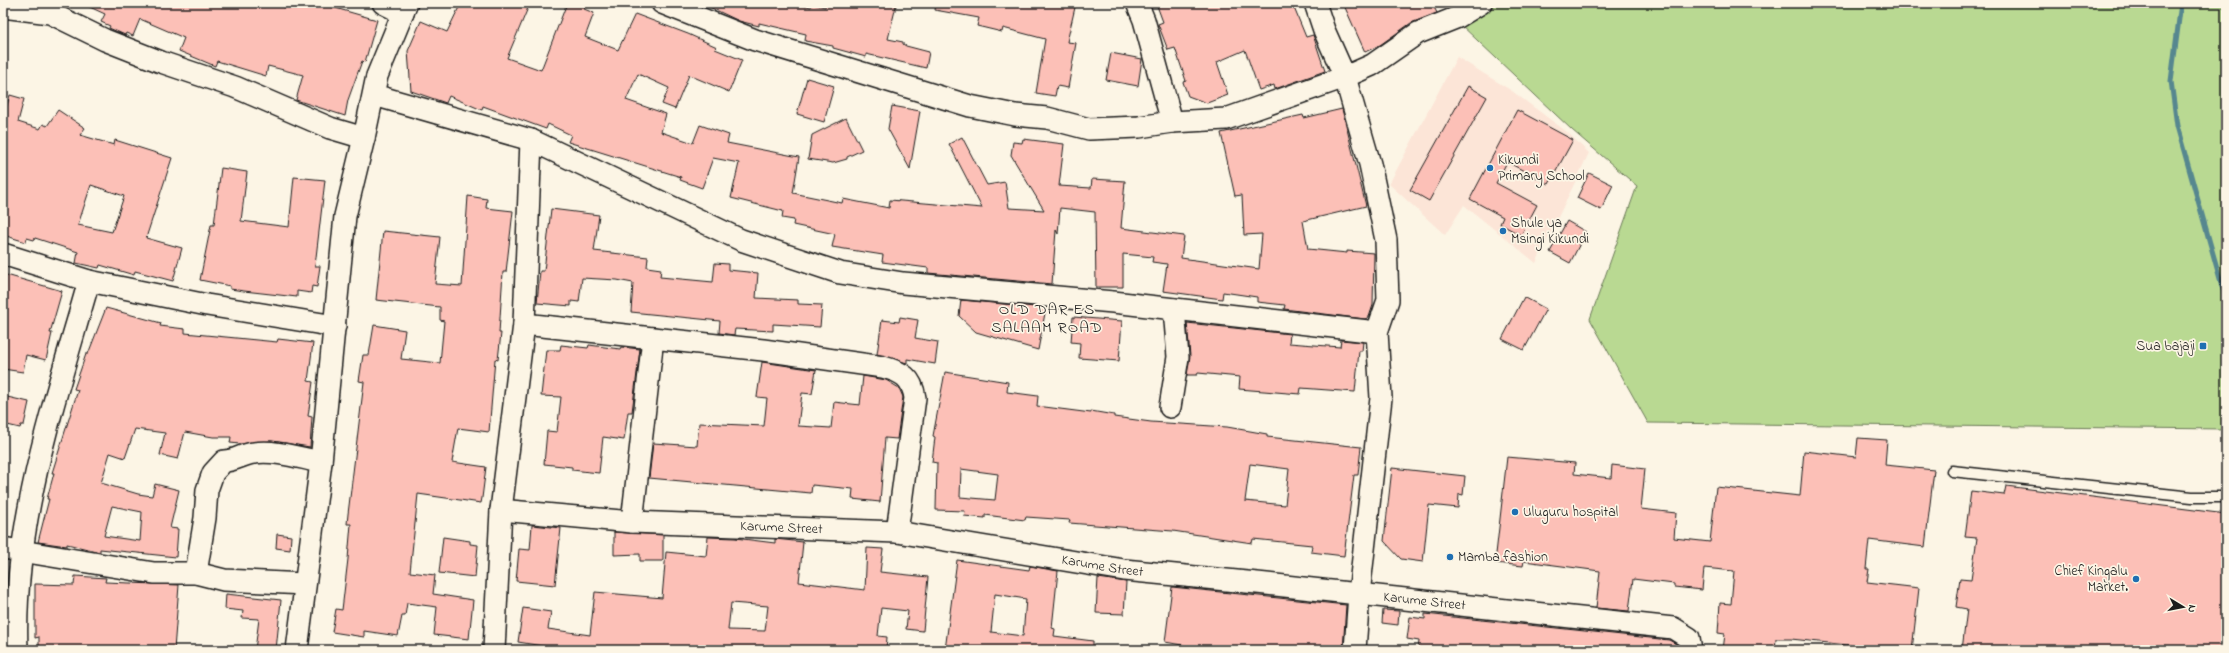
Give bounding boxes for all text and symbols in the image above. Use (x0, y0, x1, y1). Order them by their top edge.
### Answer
place label: Kikundi Primary School (1498, 150, 1585, 188)
marker: Kikundi Primary School (1485, 163, 1495, 173)
place label: Shule ya Msingi Kikundi (1511, 213, 1589, 251)
marker: Shule ya Msingi Kikundi (1498, 226, 1508, 236)
district label: OLD DAR ES SALAAM ROAD (991, 298, 1103, 340)
place label: Sua bajaji (2136, 336, 2195, 357)
marker: Sua bajaji (2198, 341, 2208, 351)
place label: Uluguru hospital (1523, 502, 1618, 524)
marker: Uluguru hospital (1510, 507, 1520, 517)
street label: Karume Street (740, 516, 823, 540)
place label: Mamba fashion (1458, 547, 1548, 568)
street label: Karume Street (1060, 549, 1145, 582)
marker: Mamba fashion (1445, 552, 1455, 562)
place label: Chief Kingalu Market. (2054, 561, 2128, 598)
marker: Chief Kingalu Market. (2131, 574, 2141, 584)
street label: Karume Street (1382, 586, 1467, 616)
north arrow (2163, 587, 2203, 627)
text: N (2183, 604, 2200, 614)

